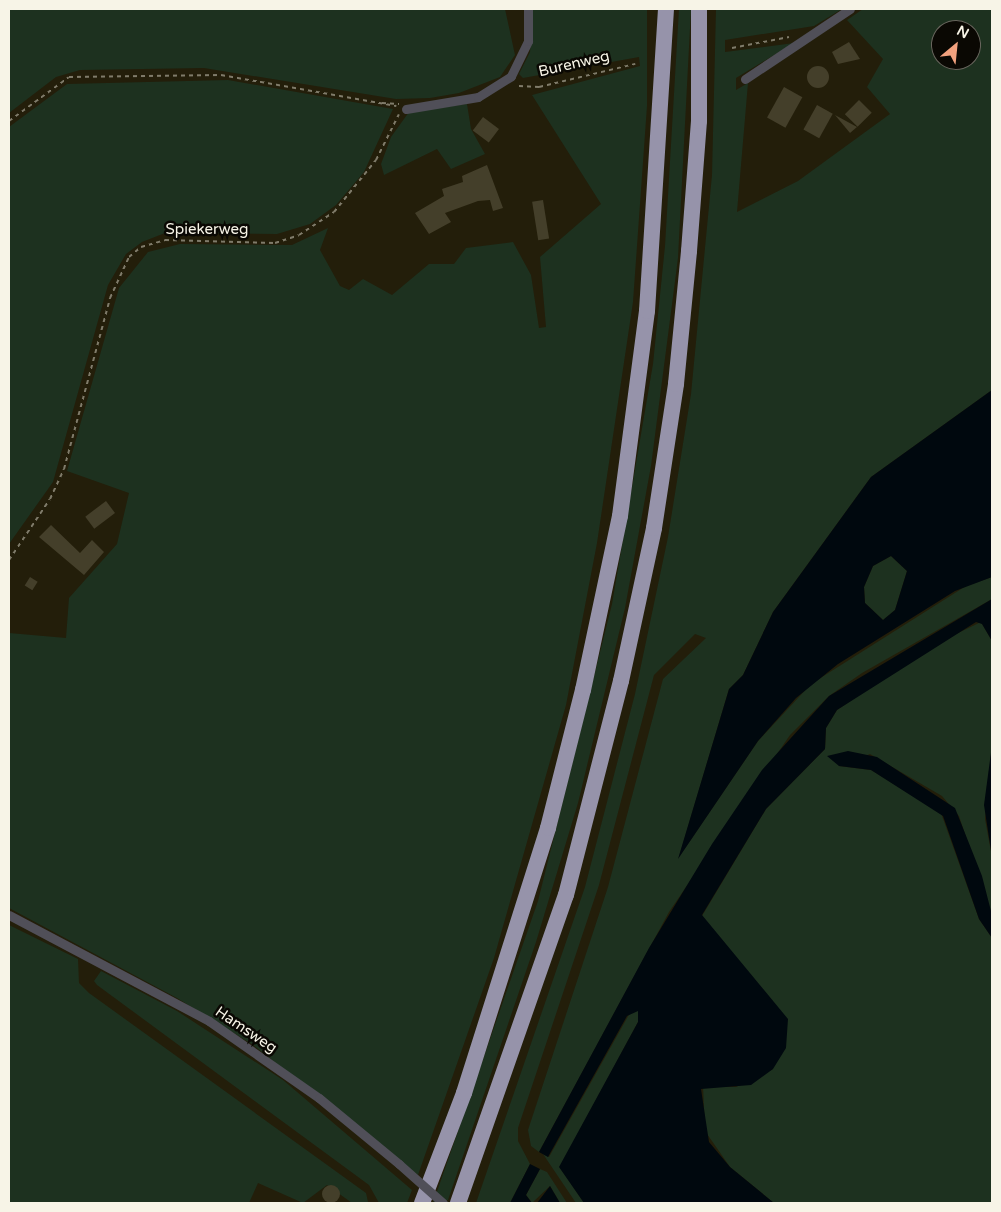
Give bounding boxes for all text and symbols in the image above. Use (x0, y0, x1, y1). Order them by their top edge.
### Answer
north arrow (931, 20, 981, 70)
text: N (954, 22, 972, 42)
street label: Burenweg (537, 47, 611, 81)
street label: Spiekerweg (166, 221, 248, 239)
street label: Hamsweg (212, 1003, 280, 1057)

